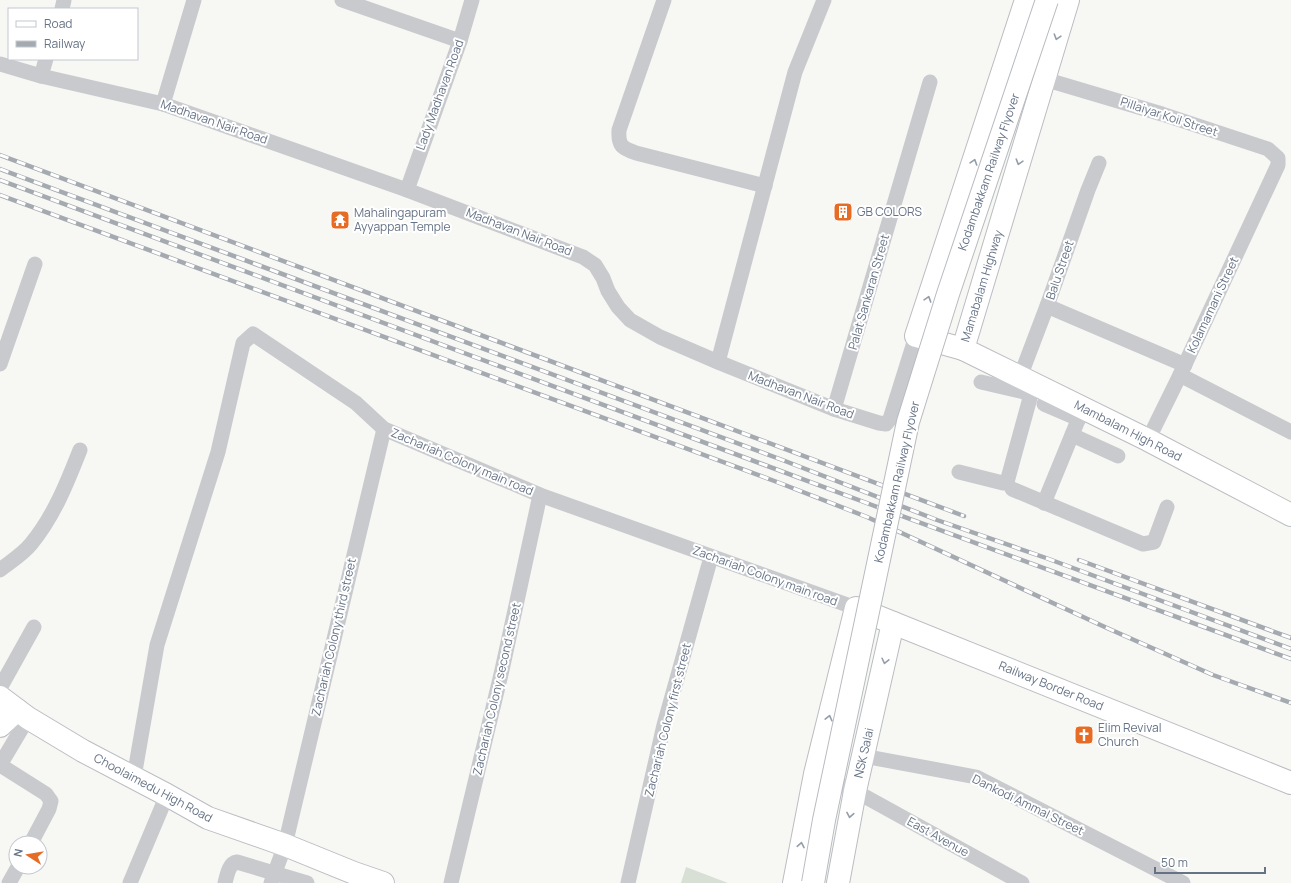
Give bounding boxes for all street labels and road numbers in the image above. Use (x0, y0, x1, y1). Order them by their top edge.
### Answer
street label: Lady Madhavan Road (412, 37, 467, 152)
street label: Kodambakkam Railway Flyover (954, 90, 1024, 253)
street label: Pillaiyar Koil Street (1118, 93, 1220, 140)
street label: Madhavan Nair Road (158, 95, 270, 148)
street label: Madhavan Nair Road (464, 203, 575, 260)
street label: Mamabalam Highway (956, 227, 1007, 344)
street label: Palat Sankaran Street (844, 232, 893, 352)
street label: Balu Street (1041, 238, 1078, 302)
street label: Kolamamani Street (1183, 254, 1242, 356)
street label: Madhavan Nair Road (746, 366, 857, 423)
street label: Mambalam High Road (1071, 396, 1185, 465)
street label: Kodambakkam Railway Flyover (870, 399, 924, 564)
street label: Zachariah Colony main road (388, 424, 536, 499)
street label: Zachariah Colony main road (690, 541, 840, 610)
street label: Zachariah Colony third street (307, 556, 360, 718)
street label: Zachariah Colony second street (468, 601, 525, 777)
street label: Zachariah Colony first street (640, 641, 695, 799)
street label: Railway Border Road (996, 657, 1106, 714)
street label: NSK Salai (849, 726, 878, 780)
street label: Choolaimedu High Road (91, 749, 216, 826)
street label: Dankodi Ammal Street (970, 770, 1087, 839)
street label: East Avenue (904, 813, 972, 861)

